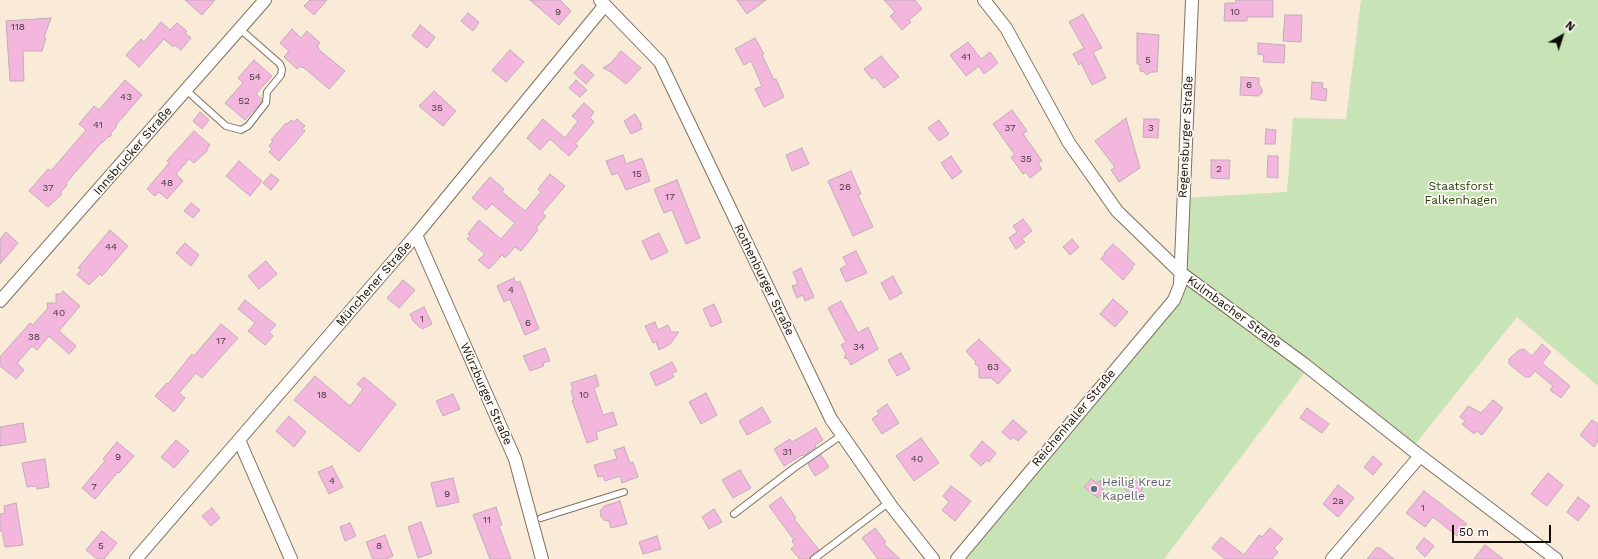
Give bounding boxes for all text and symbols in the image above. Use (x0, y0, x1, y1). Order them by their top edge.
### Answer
house number: 9 (555, 6, 561, 18)
house number: 10 (1230, 6, 1240, 18)
north arrow (1542, 16, 1582, 56)
text: N (1563, 19, 1577, 34)
house number: 118 (11, 21, 25, 33)
house number: 41 (961, 51, 971, 63)
house number: 5 (1145, 54, 1151, 66)
house number: 54 (249, 71, 261, 83)
street label: Regensburger Straße (1176, 76, 1196, 198)
house number: 6 (1246, 79, 1252, 91)
house number: 43 (120, 91, 132, 103)
house number: 52 (238, 95, 250, 107)
house number: 35 (431, 102, 443, 114)
street label: Innsbrucker Straße (91, 104, 175, 198)
house number: 41 (93, 119, 103, 131)
house number: 37 (1004, 122, 1016, 134)
house number: 3 (1148, 122, 1154, 134)
house number: 35 (1020, 153, 1032, 165)
house number: 2 (1216, 163, 1222, 175)
house number: 15 (632, 168, 642, 180)
house number: 48 (161, 177, 173, 189)
park label: Staatsforst Falkenhagen (1424, 179, 1498, 207)
house number: 26 (839, 181, 851, 193)
house number: 37 (42, 182, 54, 194)
house number: 17 (665, 191, 675, 203)
street label: Rothenburger Straße (731, 222, 797, 338)
street label: Münchener Straße (333, 239, 415, 329)
house number: 44 (105, 241, 117, 253)
street label: Kulmbacher Straße (1184, 273, 1284, 351)
house number: 4 (508, 284, 514, 296)
house number: 40 (53, 307, 65, 319)
house number: 1 (420, 313, 424, 325)
house number: 6 (525, 317, 531, 329)
house number: 38 (28, 331, 40, 343)
house number: 17 (216, 335, 226, 347)
street label: Würzburger Straße (457, 341, 515, 447)
house number: 34 (853, 341, 865, 353)
house number: 63 (987, 361, 999, 373)
street label: Reichenhaller Straße (1029, 366, 1119, 470)
house number: 18 (317, 389, 327, 401)
house number: 10 (579, 389, 589, 401)
house number: 31 (782, 446, 792, 458)
house number: 9 (115, 451, 121, 463)
house number: 40 (911, 453, 923, 465)
house number: 4 (329, 475, 335, 487)
place label: Heilig Kreuz Kapelle (1102, 475, 1171, 503)
house number: 7 (91, 481, 97, 493)
marker: Heilig Kreuz Kapelle (1089, 484, 1099, 494)
house number: 9 (444, 488, 450, 500)
house number: 2a (1332, 495, 1344, 507)
house number: 1 (1421, 502, 1425, 514)
house number: 11 (483, 514, 491, 526)
scale bar (1454, 517, 1553, 543)
text: 50 m (1459, 525, 1489, 539)
house number: 5 (98, 540, 104, 552)
house number: 8 (376, 540, 382, 552)

